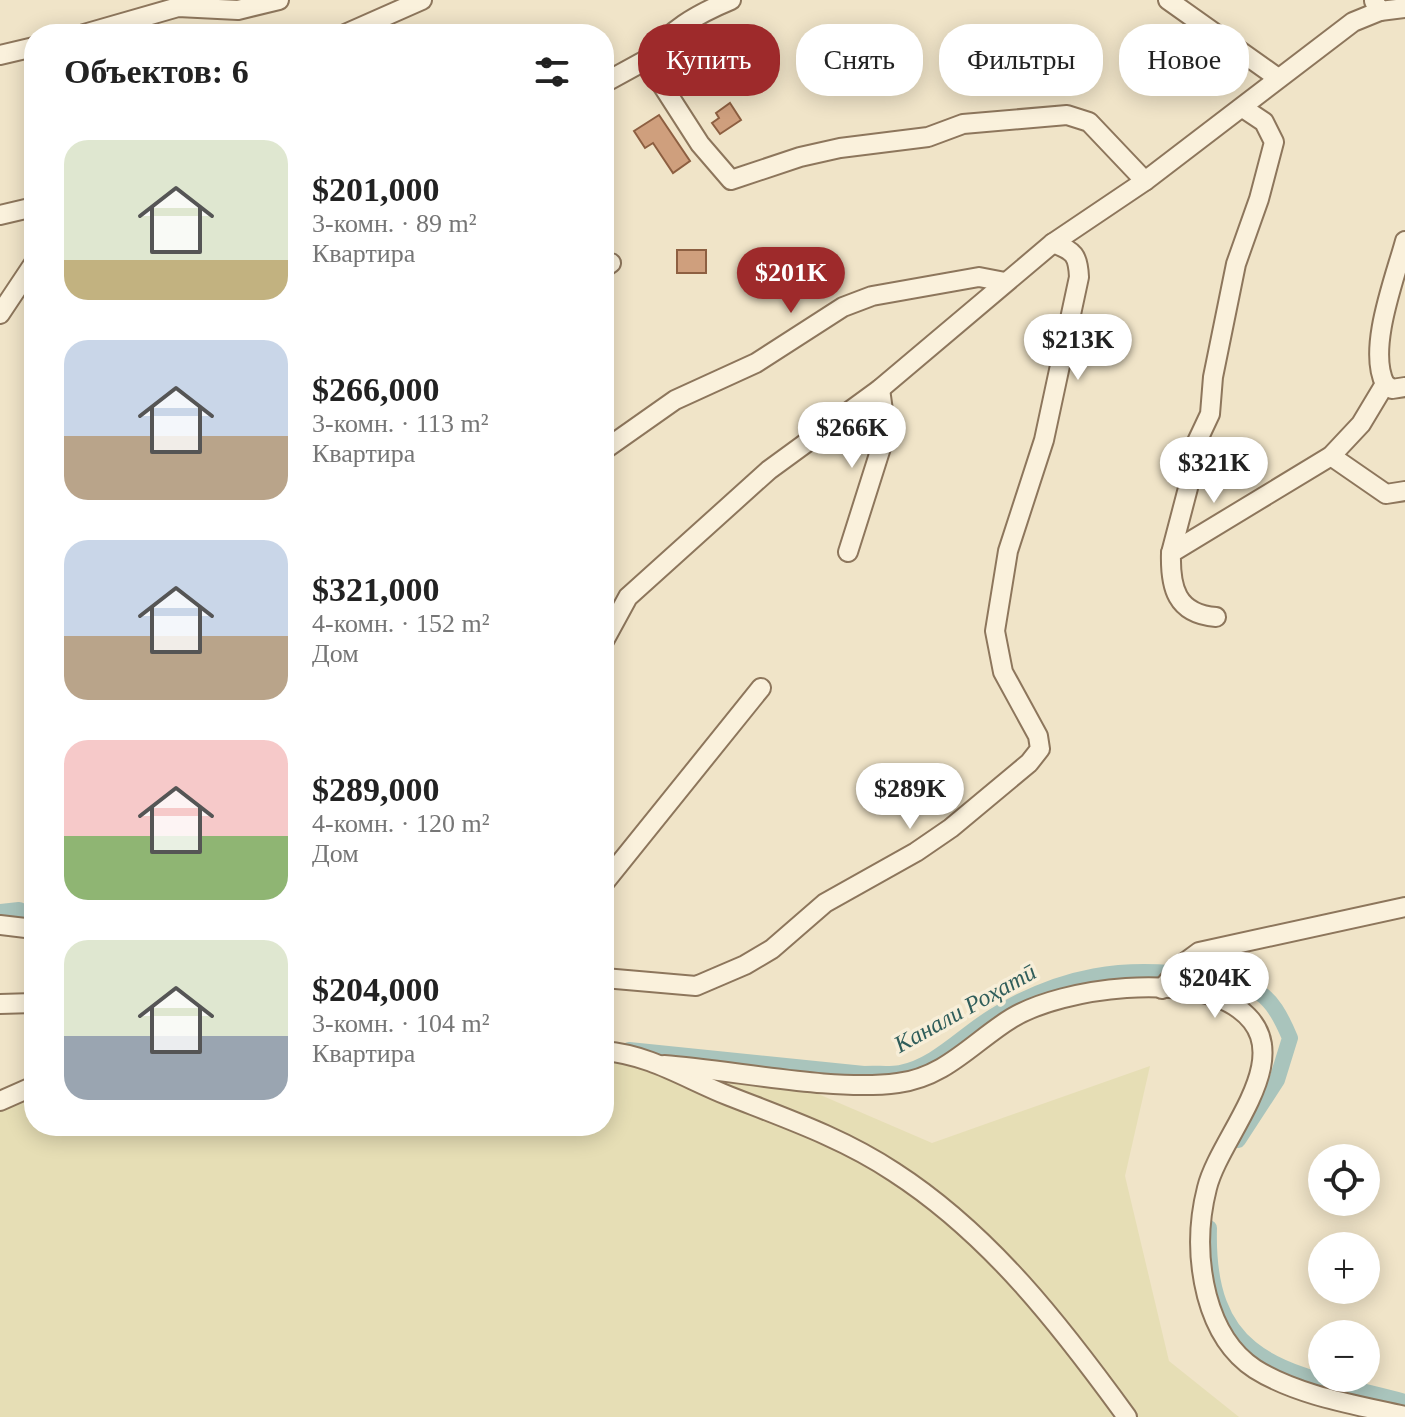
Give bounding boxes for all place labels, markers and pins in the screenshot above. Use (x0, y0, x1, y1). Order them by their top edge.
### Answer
pin: $201K (735, 247, 847, 315)
pin: $213K (1022, 314, 1134, 382)
pin: $266K (796, 402, 908, 470)
pin: $321K (1158, 437, 1270, 505)
pin: $289K (854, 763, 966, 831)
pin: $204K (1159, 952, 1271, 1020)

